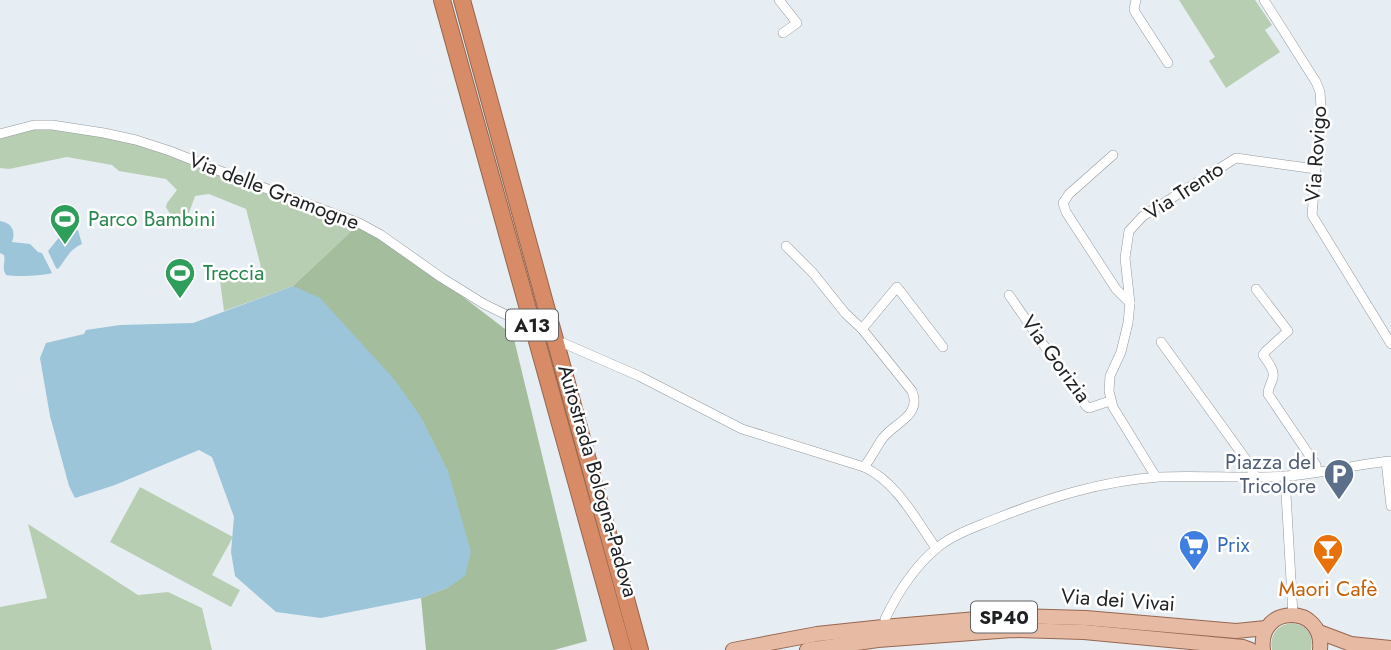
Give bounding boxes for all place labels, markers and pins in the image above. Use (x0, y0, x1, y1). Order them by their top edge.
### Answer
sports icon: Parco Bambini (48, 202, 82, 246)
place label: Parco Bambini (88, 204, 216, 234)
sports icon: Treccia (163, 256, 197, 300)
place label: Treccia (203, 258, 264, 288)
place label: Piazza del Tricolore (1225, 447, 1316, 501)
parking icon: Piazza del Tricolore (1322, 457, 1356, 501)
supermarket icon: Prix (1177, 528, 1211, 572)
place label: Prix (1217, 530, 1250, 560)
bar icon: Maori Cafè (1311, 532, 1345, 576)
place label: Maori Cafè (1279, 574, 1378, 604)

